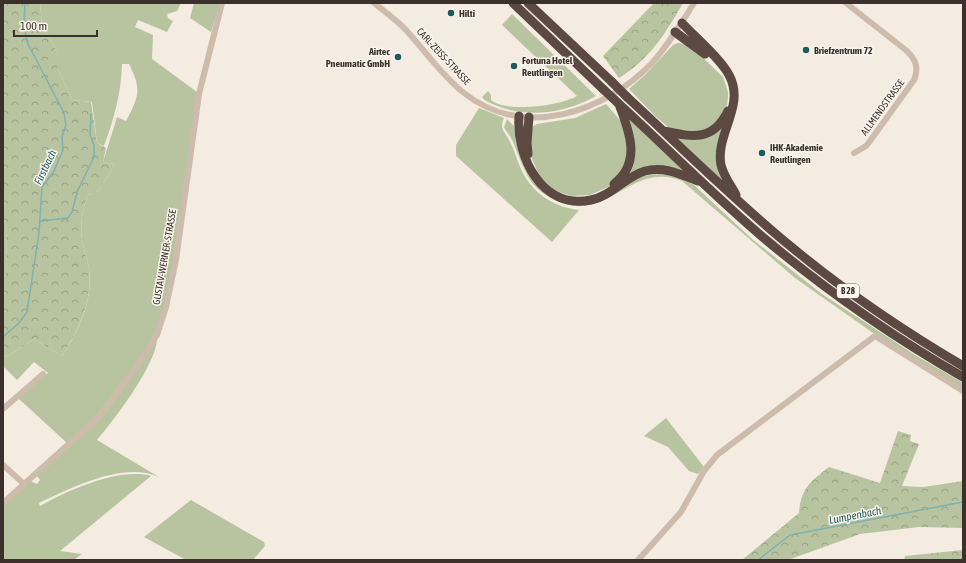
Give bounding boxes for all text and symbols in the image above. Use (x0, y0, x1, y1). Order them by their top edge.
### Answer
marker: Hilti (446, 8, 456, 18)
place label: Hilti (459, 8, 475, 19)
scale bar (14, 12, 97, 38)
text: 100 m (20, 19, 47, 33)
street label: CARL-ZEISS-STRASSE (415, 26, 473, 88)
marker: Briefzentrum 72 (801, 45, 811, 55)
place label: Briefzentrum 72 (814, 45, 873, 56)
place label: Airtec Pneumatic GmbH (326, 46, 390, 69)
marker: Airtec Pneumatic GmbH (393, 52, 403, 62)
place label: Fortuna Hotel Reutlingen (522, 55, 573, 78)
marker: Fortuna Hotel Reutlingen (509, 61, 519, 71)
street label: ALLMENDSTRASSE (858, 77, 907, 137)
place label: IHK-Akademie Reutlingen (770, 142, 823, 165)
water label: Firstbach (31, 147, 59, 186)
marker: IHK-Akademie Reutlingen (757, 148, 767, 158)
street label: GUSTAV-WERNER-STRASSE (151, 208, 178, 306)
road number: B 28 (837, 284, 859, 298)
water label: Lumpenbach (828, 504, 883, 526)

